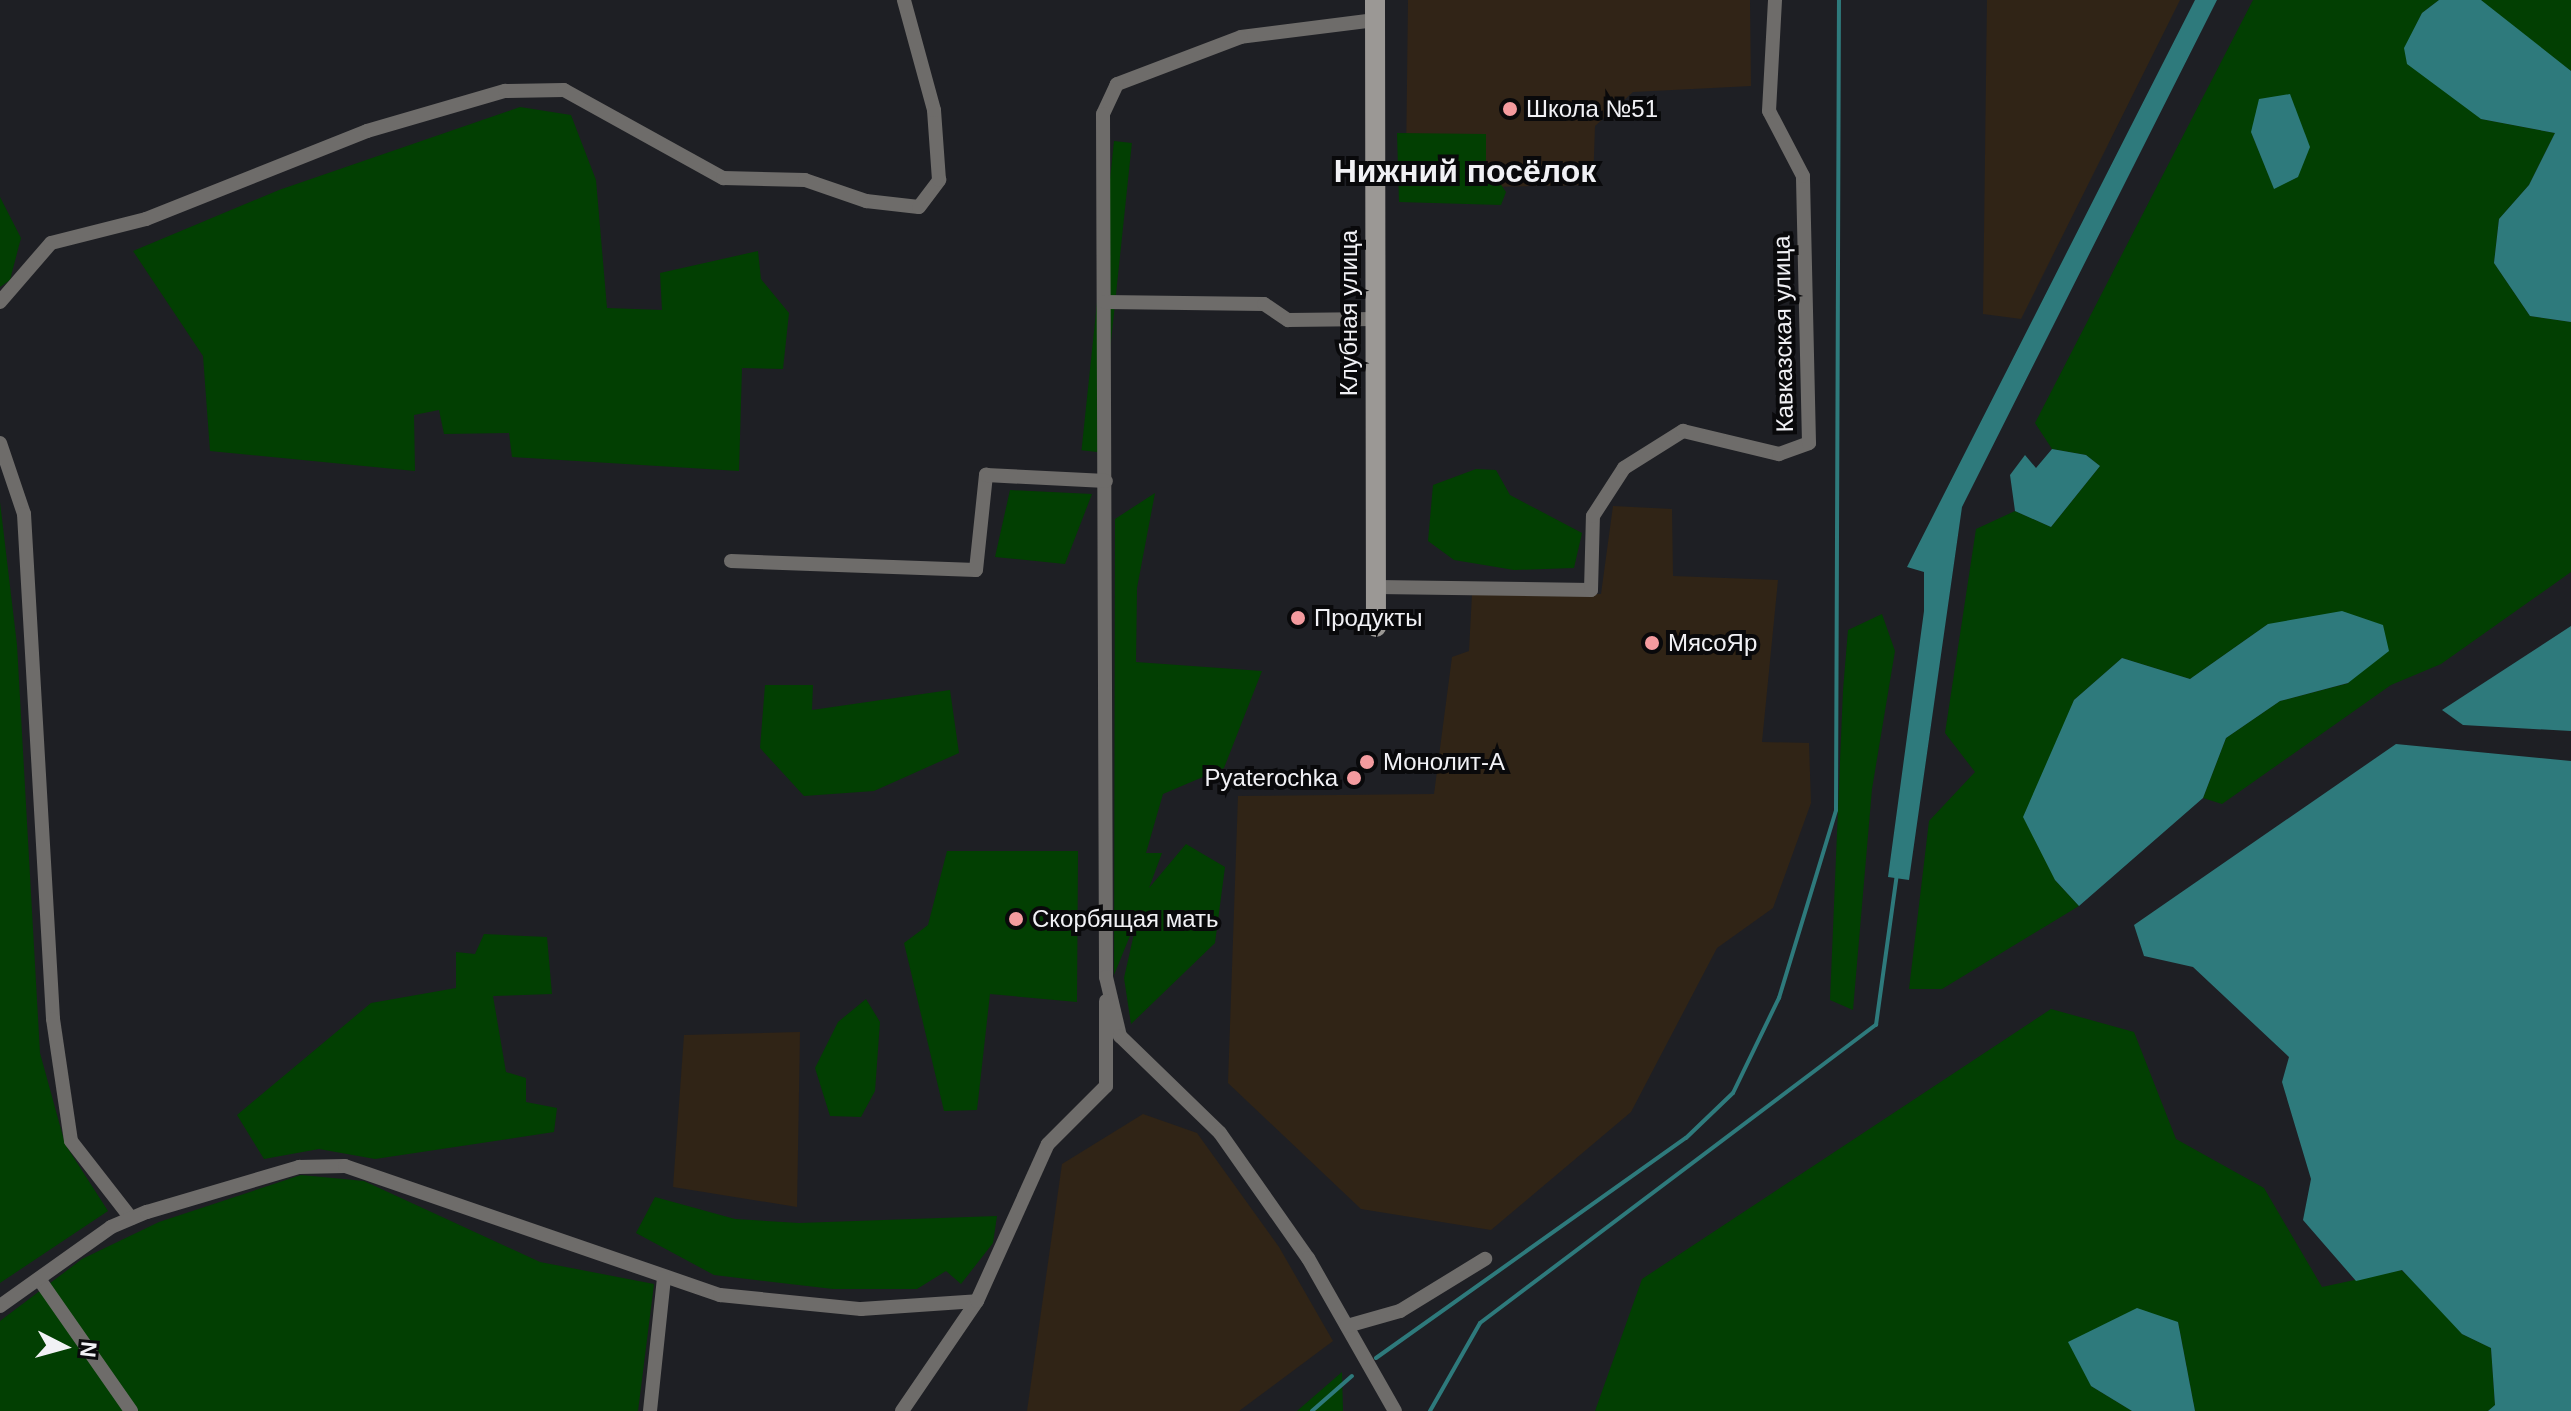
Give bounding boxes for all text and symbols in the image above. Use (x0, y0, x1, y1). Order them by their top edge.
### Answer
place label: Школа №51 (1526, 95, 1658, 123)
marker: Школа №51 (1501, 100, 1519, 118)
district label: Нижний посёлок (1334, 152, 1596, 190)
street label: Клубная улица (1335, 230, 1363, 396)
street label: Кавказская улица (1767, 235, 1799, 433)
place label: Продукты (1314, 604, 1422, 632)
marker: Продукты (1289, 609, 1307, 627)
place label: МясоЯр (1668, 629, 1757, 657)
marker: МясоЯр (1643, 634, 1661, 652)
place label: Монолит-А (1383, 748, 1505, 776)
marker: Монолит-А (1358, 753, 1376, 771)
place label: Pyaterochka (1205, 764, 1338, 792)
marker: Pyaterochka (1345, 769, 1363, 787)
place label: Скорбящая мать (1032, 905, 1219, 933)
marker: Скорбящая мать (1007, 910, 1025, 928)
north arrow (24, 1307, 104, 1387)
text: N (75, 1340, 102, 1359)

